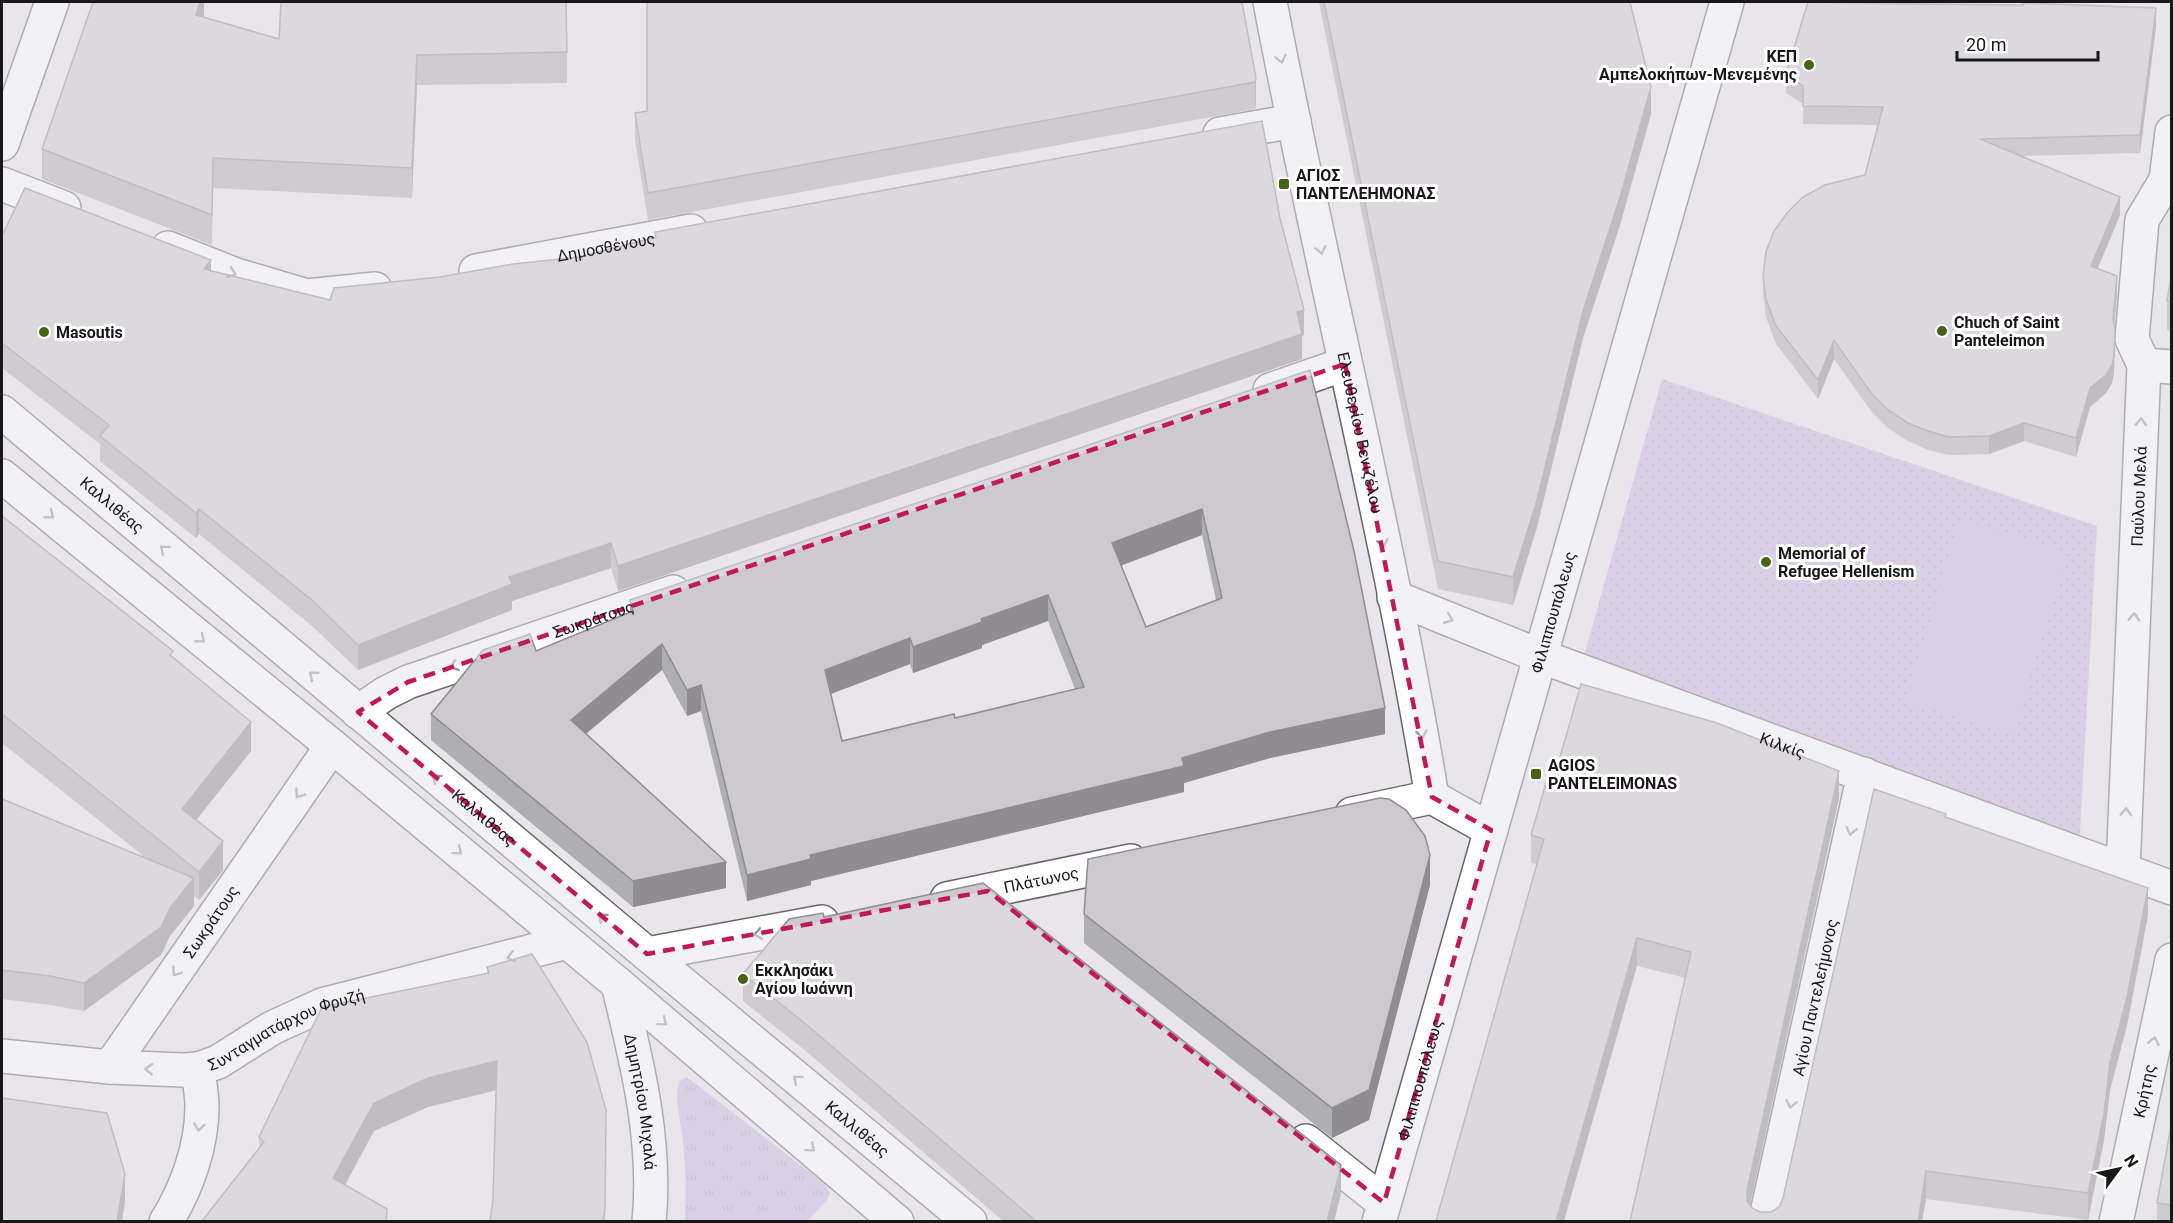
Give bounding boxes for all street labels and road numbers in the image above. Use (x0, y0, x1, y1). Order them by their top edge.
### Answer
street label: Δημοσθένους (555, 228, 656, 265)
street label: Ελευθερίου Βενιζέλου (1334, 350, 1387, 515)
street label: Παύλου Μελά (2127, 446, 2150, 547)
street label: Καλλιθέας (77, 472, 148, 537)
street label: Φιλιππουπόλεως (1527, 549, 1579, 675)
street label: Σωκράτους (550, 597, 636, 642)
street label: Κιλκίς (1757, 728, 1808, 762)
street label: Καλλιθέας (449, 785, 520, 849)
street label: Πλάτωνος (1002, 863, 1080, 897)
street label: Σωκράτους (179, 881, 242, 961)
street label: Αγίου Παντελεήμονος (1788, 917, 1841, 1078)
street label: Συνταγματάρχου Φρυζή (205, 985, 367, 1074)
street label: Φιλιππουπόλεως (1393, 1017, 1446, 1143)
street label: Δημητρίου Μιχαλά (621, 1031, 660, 1170)
street label: Κρήτης (2129, 1062, 2159, 1119)
street label: Καλλιθέας (822, 1097, 893, 1161)

